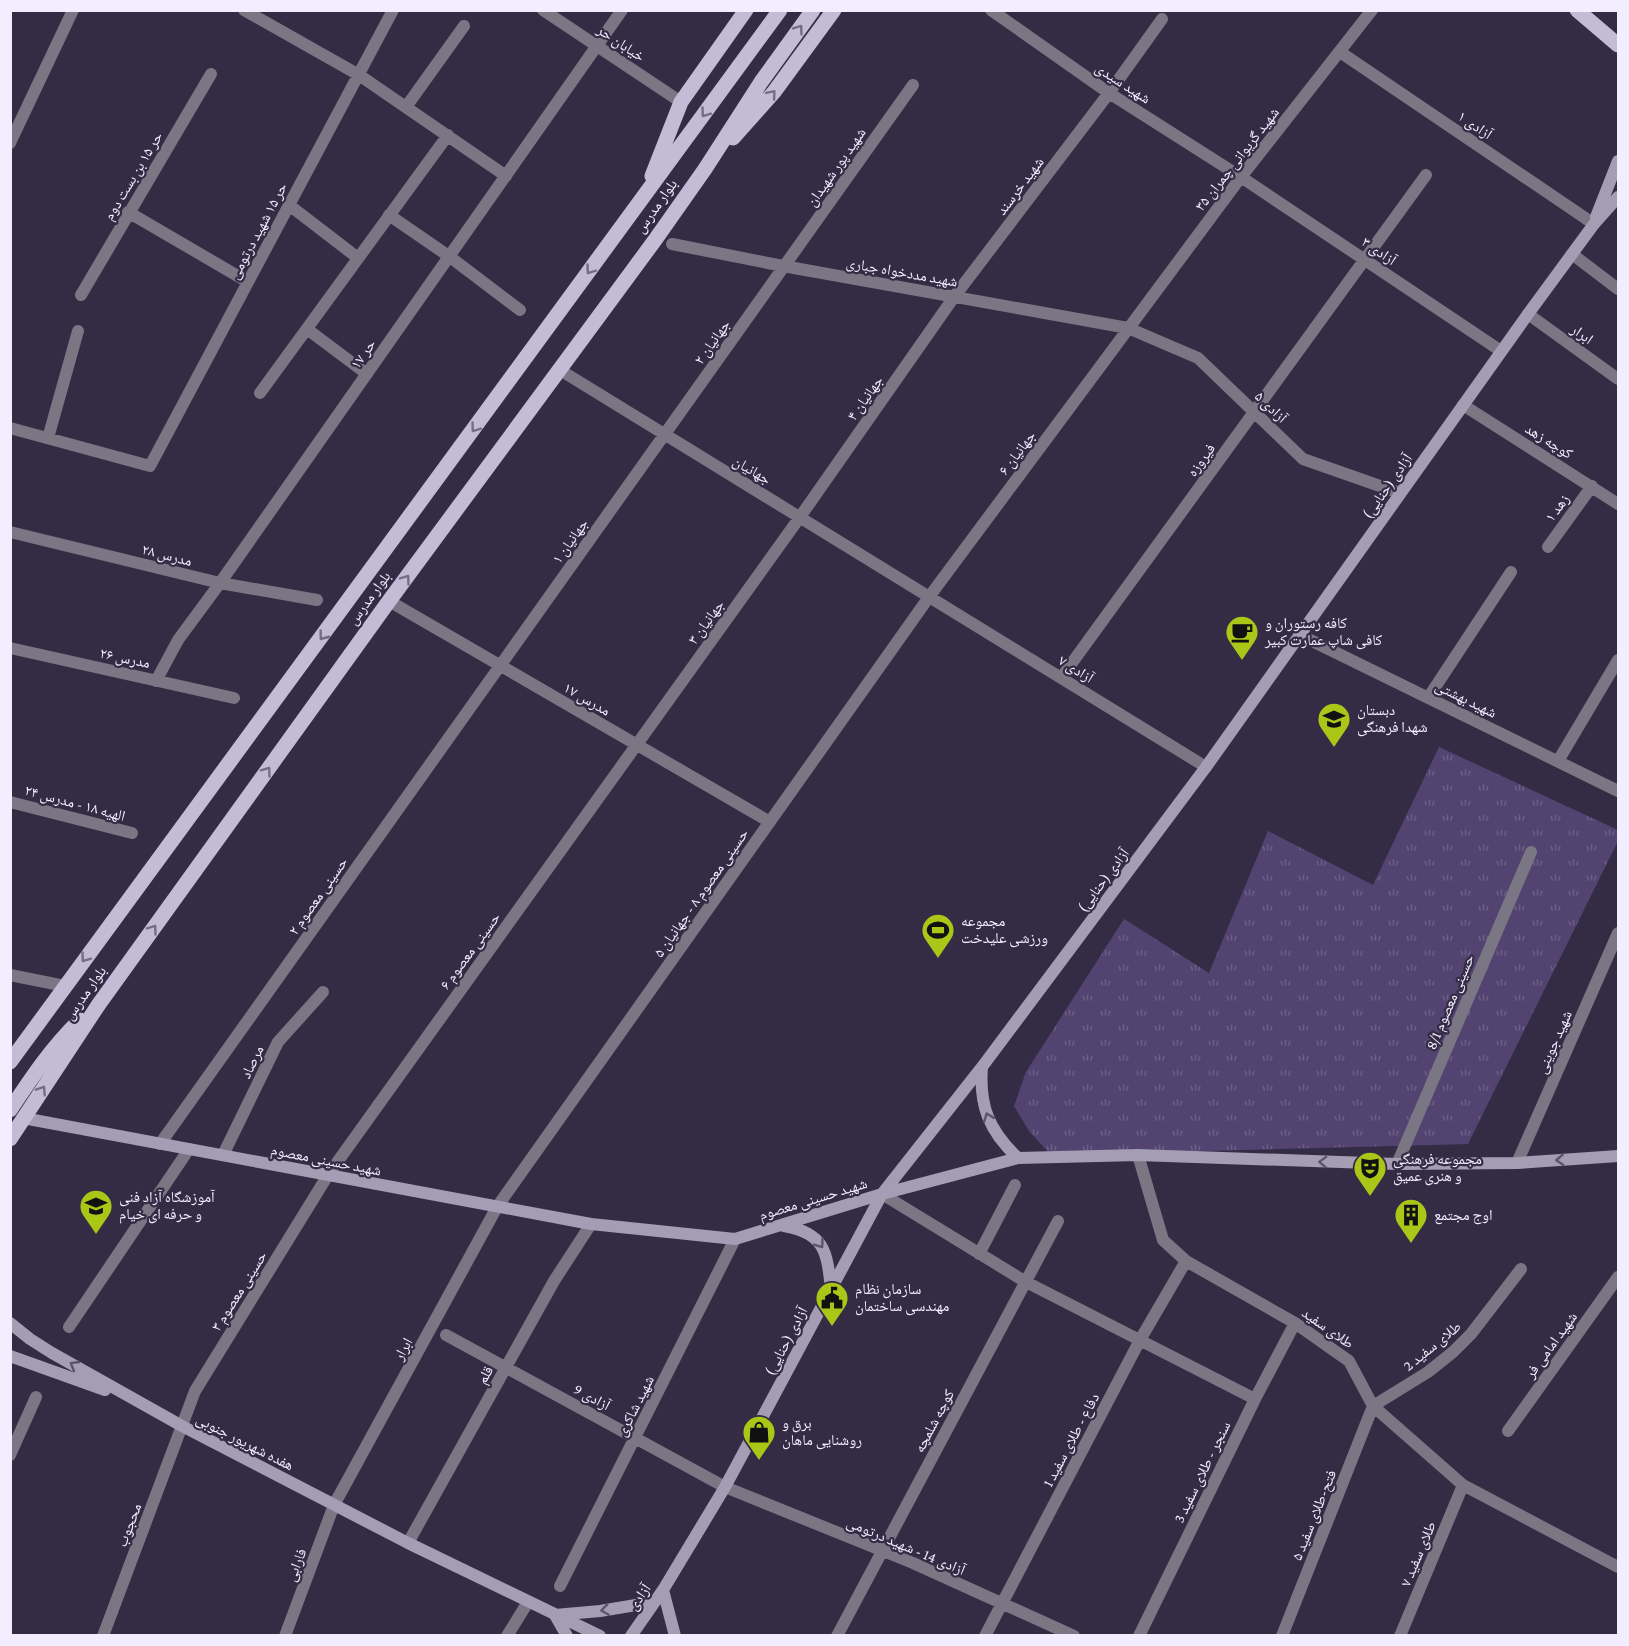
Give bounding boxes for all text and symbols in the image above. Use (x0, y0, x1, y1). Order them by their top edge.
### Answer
street label: خیابان حر (592, 21, 648, 67)
one-way arrow (792, 25, 803, 36)
street label: شهید سیدی (1091, 59, 1154, 108)
one-way arrow (765, 90, 776, 101)
street label: شهید گریوانی چمران ۳۵ (1192, 104, 1284, 215)
one-way arrow (701, 106, 712, 117)
street label: آزادی ۱ (1454, 108, 1496, 145)
street label: شهید پور شهیدان (803, 125, 871, 210)
street label: حر ۱۵ بن بست دوم (100, 129, 168, 224)
street label: شهید خرسند (993, 154, 1048, 219)
street label: بلوار مدرس (632, 176, 682, 237)
street label: حر ۱۵ شهید درتومی (226, 180, 292, 283)
street label: آزادی ۳ (1358, 234, 1400, 271)
street label: شهید مددخواه جباری (845, 254, 959, 292)
one-way arrow (586, 264, 597, 275)
street label: جهانیان ۲ (691, 316, 735, 369)
street label: ابرار (1567, 320, 1596, 348)
street label: حر ۱۷ (347, 336, 380, 372)
street label: جهانیان ۴ (844, 372, 888, 425)
street label: آزادی ۵ (1250, 388, 1291, 428)
street label: کوچه زهد (1522, 420, 1576, 463)
one-way arrow (472, 421, 483, 432)
street label: جهانیان ۶ (995, 428, 1041, 479)
street label: فیروزه (1184, 440, 1219, 480)
street label: آزادی (حنایی) (1359, 450, 1417, 522)
street label: جهانیان (729, 453, 774, 489)
street label: زهد ۱ (1542, 491, 1573, 525)
street label: جهانیان ۱ (549, 515, 593, 568)
street label: مدرس ۲۸ (140, 541, 194, 571)
street label: بلوار مدرس (344, 568, 395, 629)
one-way arrow (398, 574, 409, 585)
street label: جهانیان ۳ (685, 596, 729, 648)
cafe icon: کافه رستوران و کافی شاپ عمارت کبیر (1224, 614, 1260, 661)
place label: کافه رستوران و کافی شاپ عمارت کبیر (1264, 615, 1382, 650)
one-way arrow (319, 630, 330, 641)
street label: مدرس ۲۶ (98, 645, 152, 673)
street label: آزادی ۷ (1055, 652, 1097, 688)
street label: شهید بهشتی (1432, 677, 1499, 723)
street label: مدرس ۱۷ (560, 679, 613, 721)
school or university icon: دبستان شهدا فرهنگی (1316, 701, 1352, 748)
place label: دبستان شهدا فرهنگی (1357, 702, 1428, 737)
one-way arrow (260, 766, 271, 777)
street label: الهیه ۱۸ - مدرس ۲۴ (23, 782, 127, 826)
street label: حسینی معصوم ۸ - جهانیان ۵ (651, 825, 753, 961)
street label: آزادی (حنایی) (1074, 844, 1134, 916)
street label: حسینی معصوم ۲ (285, 854, 353, 939)
street label: حسینی معصوم ۶ (437, 909, 505, 994)
sports icon: مجموعه ورزشی علیدخت (920, 912, 956, 959)
place label: مجموعه ورزشی علیدخت (961, 913, 1048, 948)
one-way arrow (146, 925, 157, 936)
one-way arrow (81, 952, 92, 963)
street label: حسینی معصوم 8/1 (1423, 952, 1479, 1053)
street label: بلوار مدرس (61, 963, 111, 1024)
street label: شهید جوینی (1533, 1008, 1577, 1077)
street label: مرصاد (237, 1043, 268, 1082)
one-way arrow (35, 1085, 46, 1096)
one-way arrow (983, 1112, 995, 1123)
street label: شهید حسینی معصوم (269, 1141, 383, 1181)
theatre icon: مجموعه فرهنگی و هنری عمیق (1352, 1150, 1388, 1197)
place label: مجموعه فرهنگی و هنری عمیق (1393, 1151, 1482, 1186)
one-way arrow (1556, 1154, 1565, 1167)
one-way arrow (1319, 1155, 1328, 1168)
street label: شهید حسینی معصوم (757, 1175, 870, 1225)
school or university icon: آموزشگاه آزاد فنی و حرفه ای خیام (78, 1188, 114, 1235)
place label: آموزشگاه آزاد فنی و حرفه ای خیام (119, 1189, 216, 1224)
building icon: اوج مجتمع (1393, 1197, 1429, 1244)
place label: اوج مجتمع (1434, 1207, 1493, 1225)
one-way arrow (813, 1238, 824, 1249)
street label: حسینی معصوم ۳ (208, 1248, 272, 1335)
public building icon: سازمان نظام مهندسی ساختمان (814, 1280, 850, 1327)
place label: سازمان نظام مهندسی ساختمان (855, 1281, 950, 1316)
street label: آزادی (حنایی) (761, 1303, 813, 1379)
street label: طلای سفید (1298, 1304, 1357, 1353)
street label: شهید امامی فر (1521, 1309, 1582, 1383)
street label: طلای سفید 2 (1400, 1318, 1465, 1376)
street label: ابرار (390, 1335, 416, 1364)
one-way arrow (70, 1361, 80, 1372)
street label: قلم (474, 1363, 498, 1388)
street label: شهید شاکری (613, 1373, 659, 1440)
street label: آزادی 9 (570, 1381, 614, 1416)
street label: کوچه شلمچه (911, 1387, 958, 1456)
street label: دفاع - طلای سفید 1 (1040, 1391, 1104, 1490)
street label: هفده شهریور جنوبی (193, 1411, 296, 1475)
shop icon: برق و روشنایی ماهان (741, 1414, 777, 1461)
place label: برق و روشنایی ماهان (782, 1415, 862, 1450)
street label: سنجر - طلای سفید 3 (1171, 1419, 1235, 1526)
street label: فتح-طلای سفید ۵ (1289, 1467, 1341, 1563)
street label: محجوب (113, 1501, 146, 1549)
street label: آزادی 14 - شهید درتومی (844, 1514, 969, 1581)
street label: طلای سفید ۷ (1397, 1519, 1441, 1590)
street label: فارابی (282, 1546, 311, 1584)
street label: آزادی (624, 1580, 656, 1614)
one-way arrow (601, 1603, 610, 1616)

